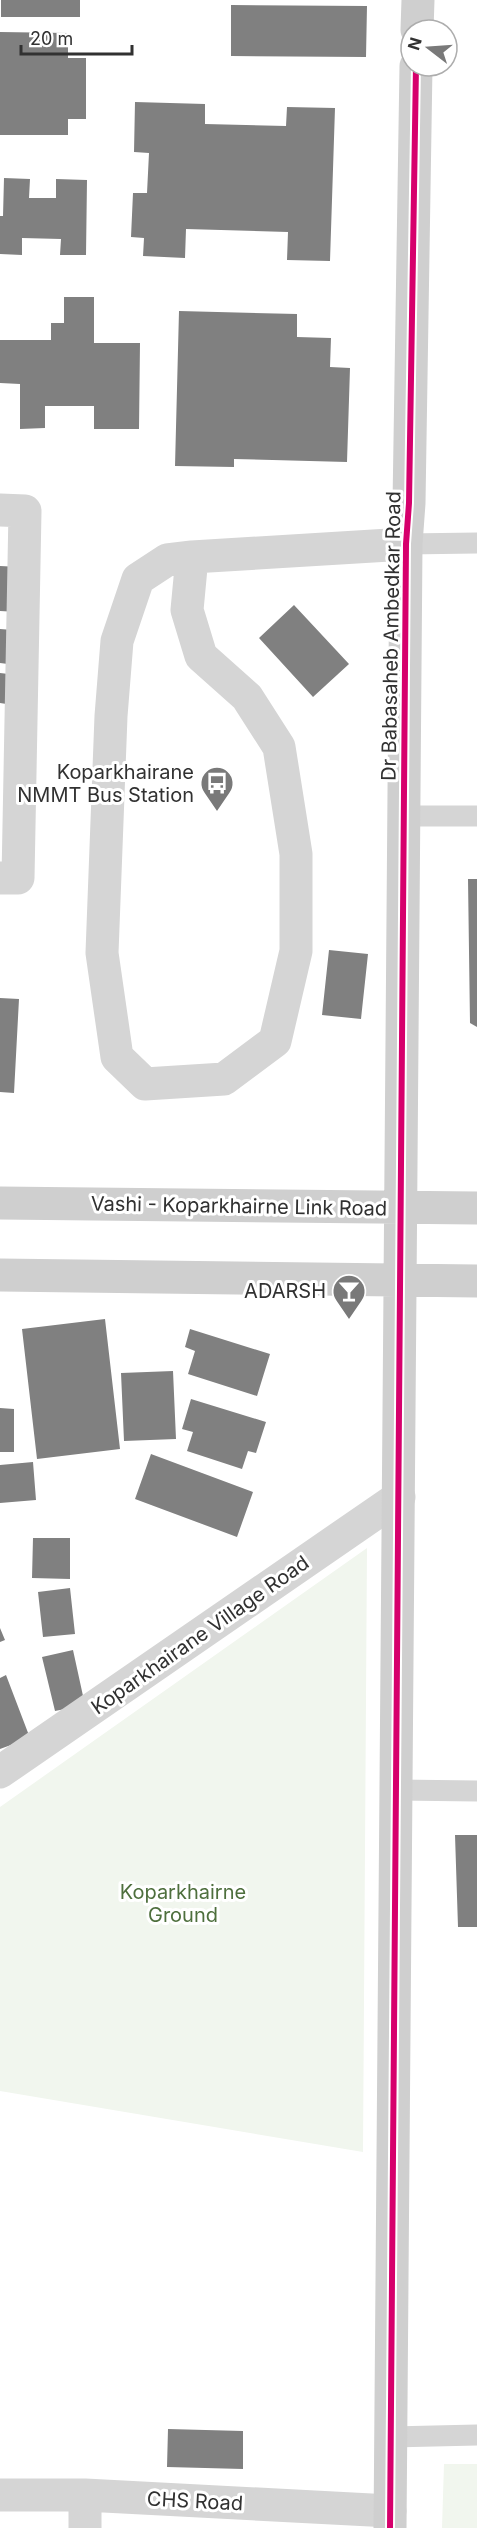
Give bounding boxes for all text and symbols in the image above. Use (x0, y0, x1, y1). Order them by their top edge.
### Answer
scale bar (21, 18, 132, 56)
north arrow (399, 18, 459, 78)
text: 20 m (30, 28, 73, 49)
text: N (403, 35, 426, 52)
street label: Dr Babasaheb Ambedkar Road (376, 491, 406, 781)
place label: Koparkhairane NMMT Bus Station (17, 760, 194, 807)
bus stop icon: Koparkhairane NMMT Bus Station (199, 765, 235, 812)
street label: Vashi - Koparkhairne Link Road (91, 1191, 387, 1221)
bar icon: ADARSH (331, 1273, 367, 1320)
place label: ADARSH (244, 1279, 326, 1303)
street label: Koparkhairane Village Road (87, 1551, 313, 1719)
park label: Koparkhairne Ground (120, 1880, 246, 1927)
street label: CHS Road (146, 2486, 244, 2516)

